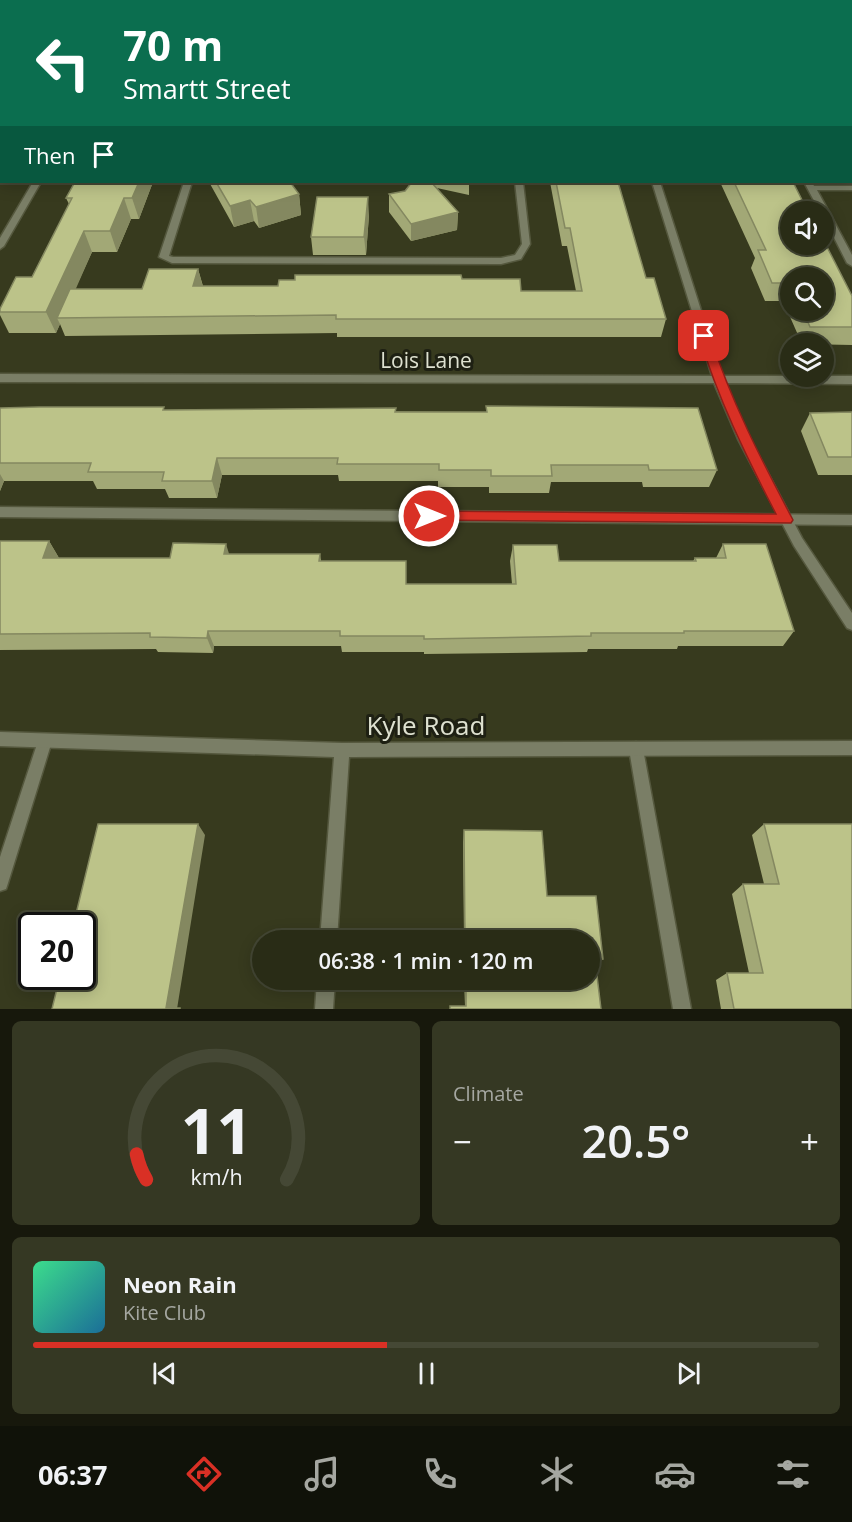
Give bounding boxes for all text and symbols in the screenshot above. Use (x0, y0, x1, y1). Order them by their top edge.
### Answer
text: 70 m (123, 16, 223, 73)
icon: left (24, 24, 102, 102)
text: Smartt Street (123, 70, 291, 107)
icon: arrive (87, 138, 120, 171)
text: Then (24, 140, 75, 170)
map controls (780, 201, 834, 387)
button: sound (780, 201, 834, 255)
button: search (780, 267, 834, 321)
pin (678, 310, 729, 361)
icon: arrive (687, 319, 720, 352)
button: layers (780, 333, 834, 387)
street label: Lois Lane (380, 346, 472, 374)
position arrow (397, 484, 461, 548)
street label: Kyle Road (367, 707, 485, 743)
speed limit sign: 20 (18, 912, 96, 990)
text: 06:38 · 1 min · 120 m (318, 945, 534, 975)
text: Climate (453, 1080, 524, 1107)
text: 11 (180, 1087, 252, 1172)
text: 20.5° (582, 1110, 690, 1171)
text: − (453, 1119, 472, 1164)
text: + (800, 1119, 819, 1164)
text: km/h (190, 1162, 242, 1191)
text: Neon Rain (123, 1269, 237, 1299)
text: Kite Club (123, 1299, 206, 1326)
icon: previous (148, 1357, 181, 1390)
icon: pause (410, 1357, 443, 1390)
icon: next (672, 1357, 705, 1390)
icon: directions (183, 1453, 225, 1495)
icon: music (301, 1453, 343, 1495)
icon: phone (419, 1453, 461, 1495)
icon: climate (536, 1453, 578, 1495)
icon: car (654, 1453, 696, 1495)
icon: filters (772, 1453, 814, 1495)
text: 06:37 (38, 1456, 107, 1493)

